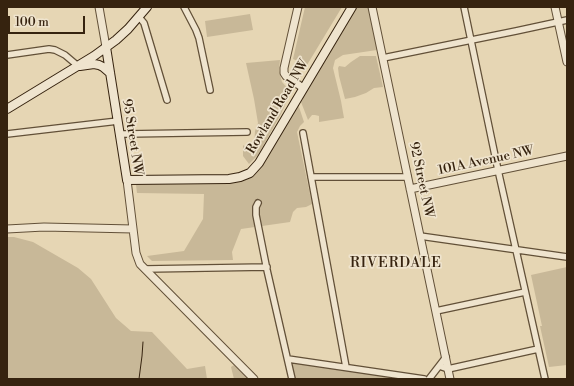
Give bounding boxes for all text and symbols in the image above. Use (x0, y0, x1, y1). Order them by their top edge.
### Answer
scale bar (10, 8, 87, 34)
text: 100 m (15, 15, 49, 30)
street label: Rowland Road NW (244, 57, 312, 157)
street label: 95 Street NW (118, 98, 146, 176)
street label: 92 Street NW (405, 141, 437, 219)
street label: 101A Avenue NW (437, 143, 535, 179)
district label: RIVERDALE (350, 256, 442, 272)

